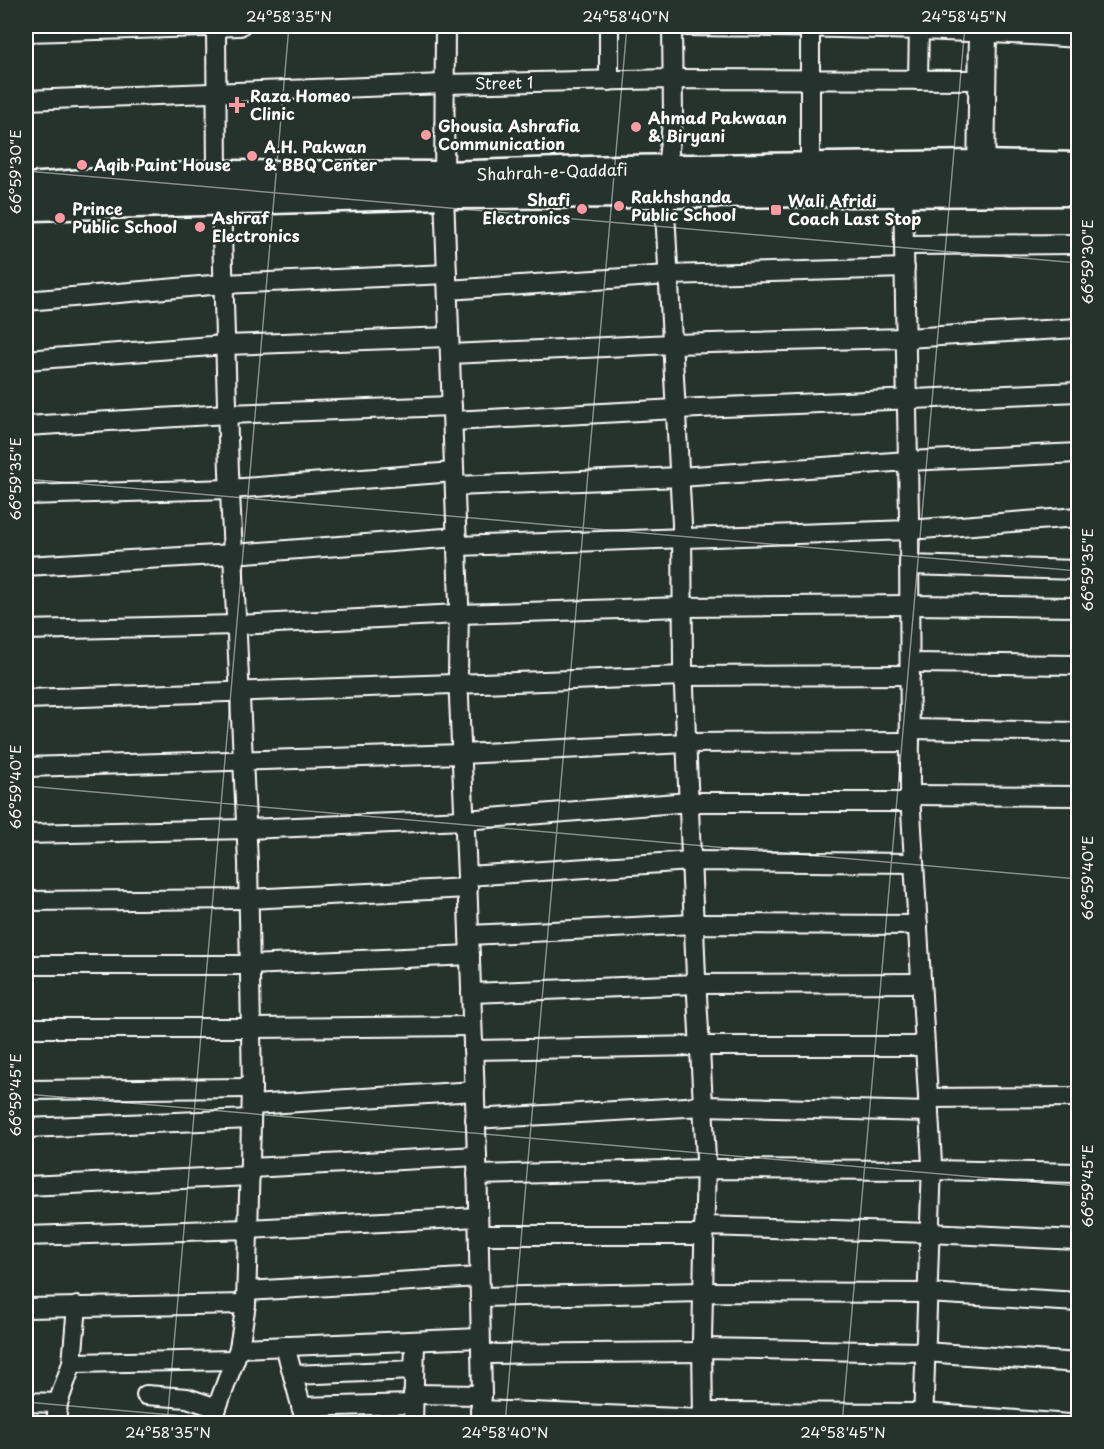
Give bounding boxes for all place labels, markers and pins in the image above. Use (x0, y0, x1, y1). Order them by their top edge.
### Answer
place label: Raza Homeo Clinic (250, 83, 350, 125)
marker: Raza Homeo Clinic (228, 96, 246, 114)
place label: Ahmad Pakwaan & Biryani (648, 105, 787, 147)
place label: Ghousia Ashrafia Communication (438, 113, 580, 155)
marker: Ahmad Pakwaan & Biryani (629, 120, 643, 134)
marker: Ghousia Ashrafia Communication (419, 128, 433, 142)
place label: A.H. Pakwan & BBQ Center (263, 134, 378, 176)
marker: A.H. Pakwan & BBQ Center (245, 149, 259, 163)
place label: Aqib Paint House (93, 152, 231, 176)
marker: Aqib Paint House (75, 158, 89, 172)
place label: Rakhshanda Public School (631, 184, 736, 226)
place label: Shafi Electronics (483, 187, 570, 229)
place label: Wali Afridi Coach Last Stop (788, 188, 921, 230)
place label: Prince Public School (72, 196, 177, 238)
marker: Rakhshanda Public School (612, 199, 626, 213)
marker: Shafi Electronics (575, 202, 589, 216)
marker: Wali Afridi Coach Last Stop (769, 203, 783, 217)
place label: Ashraf Electronics (212, 205, 300, 247)
marker: Prince Public School (53, 211, 67, 225)
marker: Ashraf Electronics (193, 220, 207, 234)

